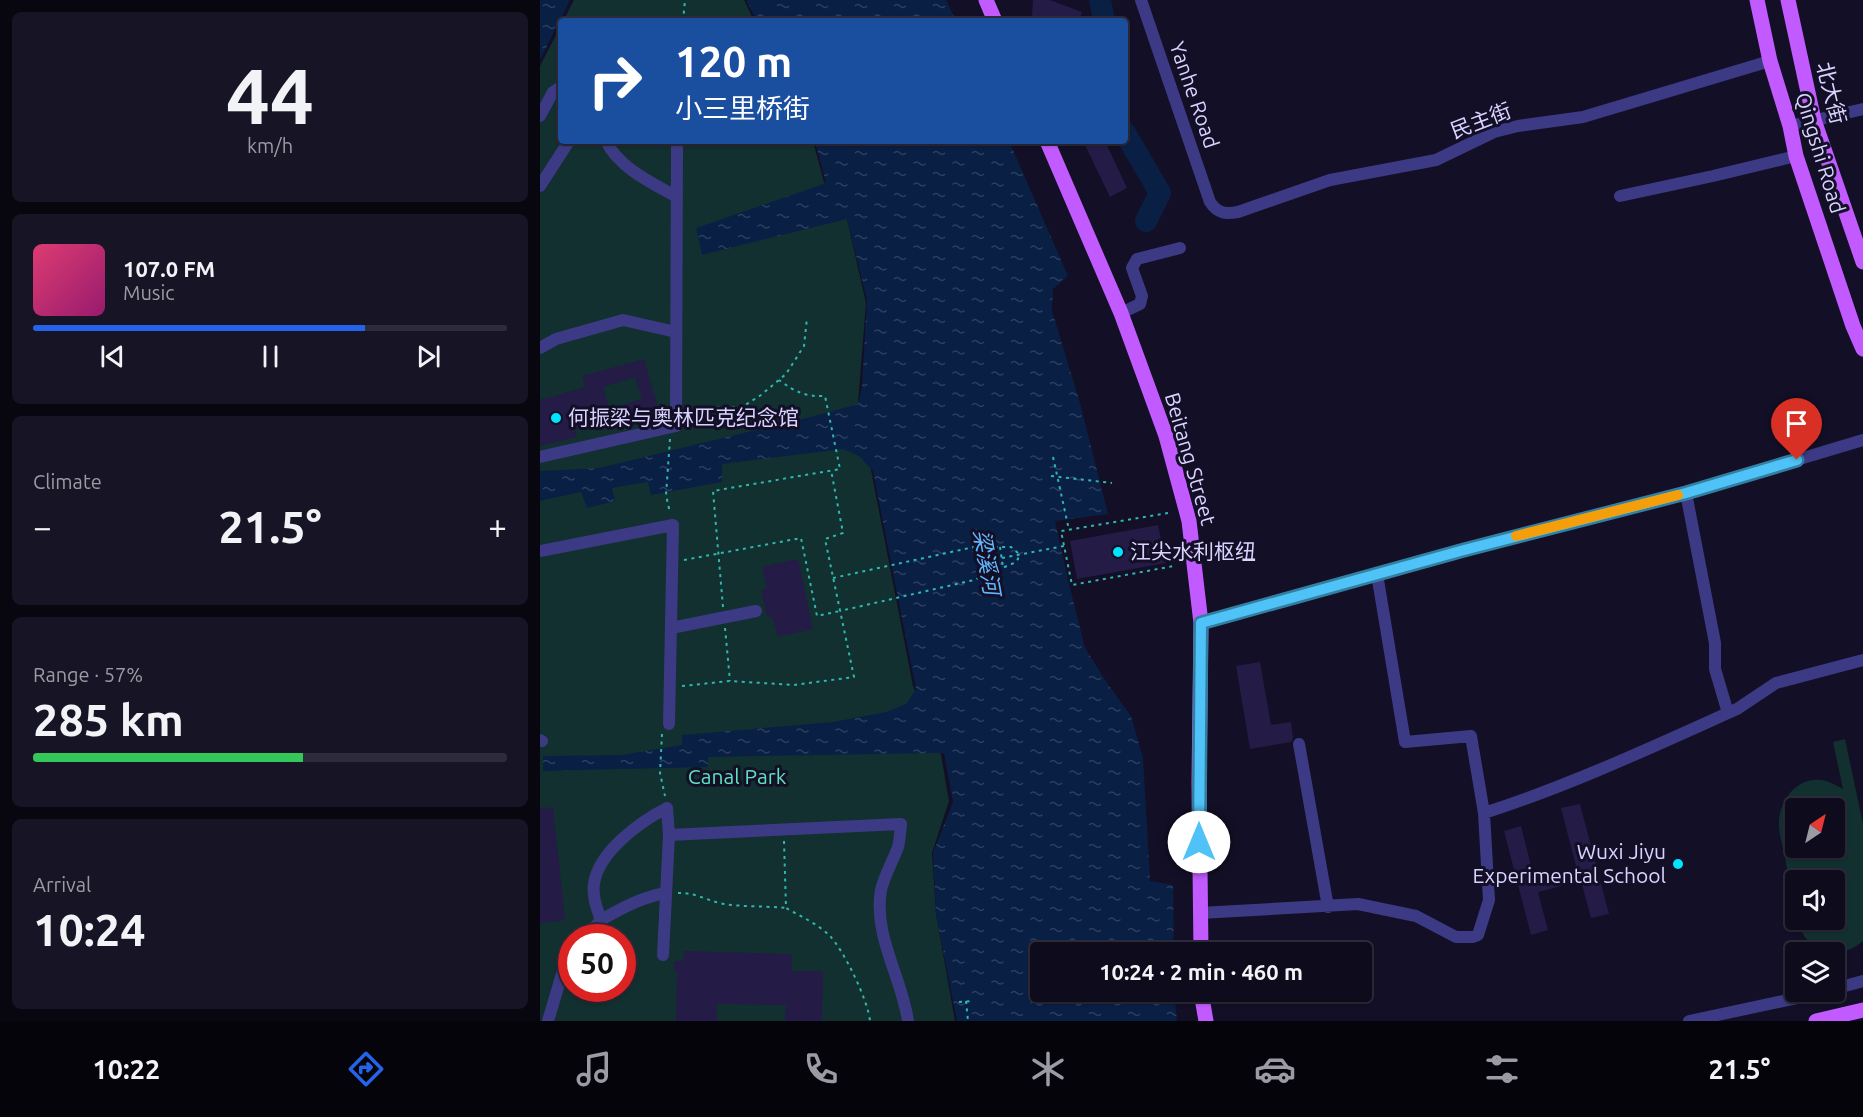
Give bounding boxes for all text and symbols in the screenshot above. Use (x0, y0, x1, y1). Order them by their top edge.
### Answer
text: 120 m (675, 38, 792, 85)
street label: Yanhe Road (1166, 38, 1224, 151)
icon: right (576, 42, 654, 120)
text: 44 (226, 51, 314, 139)
street label: 北大街 (1813, 59, 1851, 126)
street label: Qingshi Road (1791, 89, 1851, 216)
text: 小三里桥街 (675, 93, 810, 123)
street label: 民主街 (1447, 98, 1514, 143)
text: km/h (247, 134, 293, 157)
text: 107.0 FM (123, 256, 215, 281)
text: Music (123, 281, 175, 304)
icon: previous (96, 340, 129, 373)
icon: pause (254, 340, 287, 373)
icon: next (412, 340, 445, 373)
street label: Beitang Street (1161, 390, 1221, 528)
pin (1771, 398, 1822, 460)
place label: 何振梁与奥林匹克纪念馆 (568, 405, 799, 429)
icon: arrive (1780, 407, 1813, 440)
marker: 何振梁与奥林匹克纪念馆 (549, 411, 563, 425)
text: Climate (33, 470, 102, 493)
text: 21.5° (218, 501, 322, 552)
text: − (33, 508, 52, 545)
text: + (488, 508, 507, 545)
water label: 梁溪河 (969, 527, 1006, 601)
place label: 江尖水利枢纽 (1130, 539, 1256, 563)
marker: 江尖水利枢纽 (1111, 545, 1125, 559)
text: Range · 57% (33, 663, 143, 686)
text: 285 km (33, 694, 184, 745)
park label: Canal Park (688, 764, 787, 788)
north arrow (1785, 798, 1845, 858)
map controls (1785, 798, 1845, 1002)
position arrow (1167, 810, 1231, 874)
place label: Wuxi Jiyu Experimental School (1473, 839, 1666, 887)
marker: Wuxi Jiyu Experimental School (1671, 857, 1685, 871)
button: sound (1785, 870, 1845, 930)
text: Arrival (33, 873, 91, 896)
text: 10:24 (33, 904, 146, 955)
speed limit sign: 50 (558, 924, 636, 1002)
button: layers (1785, 942, 1845, 1002)
text: 10:24 · 2 min · 460 m (1099, 959, 1303, 984)
icon: directions (345, 1048, 387, 1090)
icon: music (573, 1048, 615, 1090)
icon: phone (800, 1048, 842, 1090)
icon: climate (1027, 1048, 1069, 1090)
icon: car (1254, 1048, 1296, 1090)
icon: filters (1481, 1048, 1523, 1090)
text: 10:22 (93, 1054, 160, 1084)
text: 21.5° (1708, 1054, 1770, 1084)

